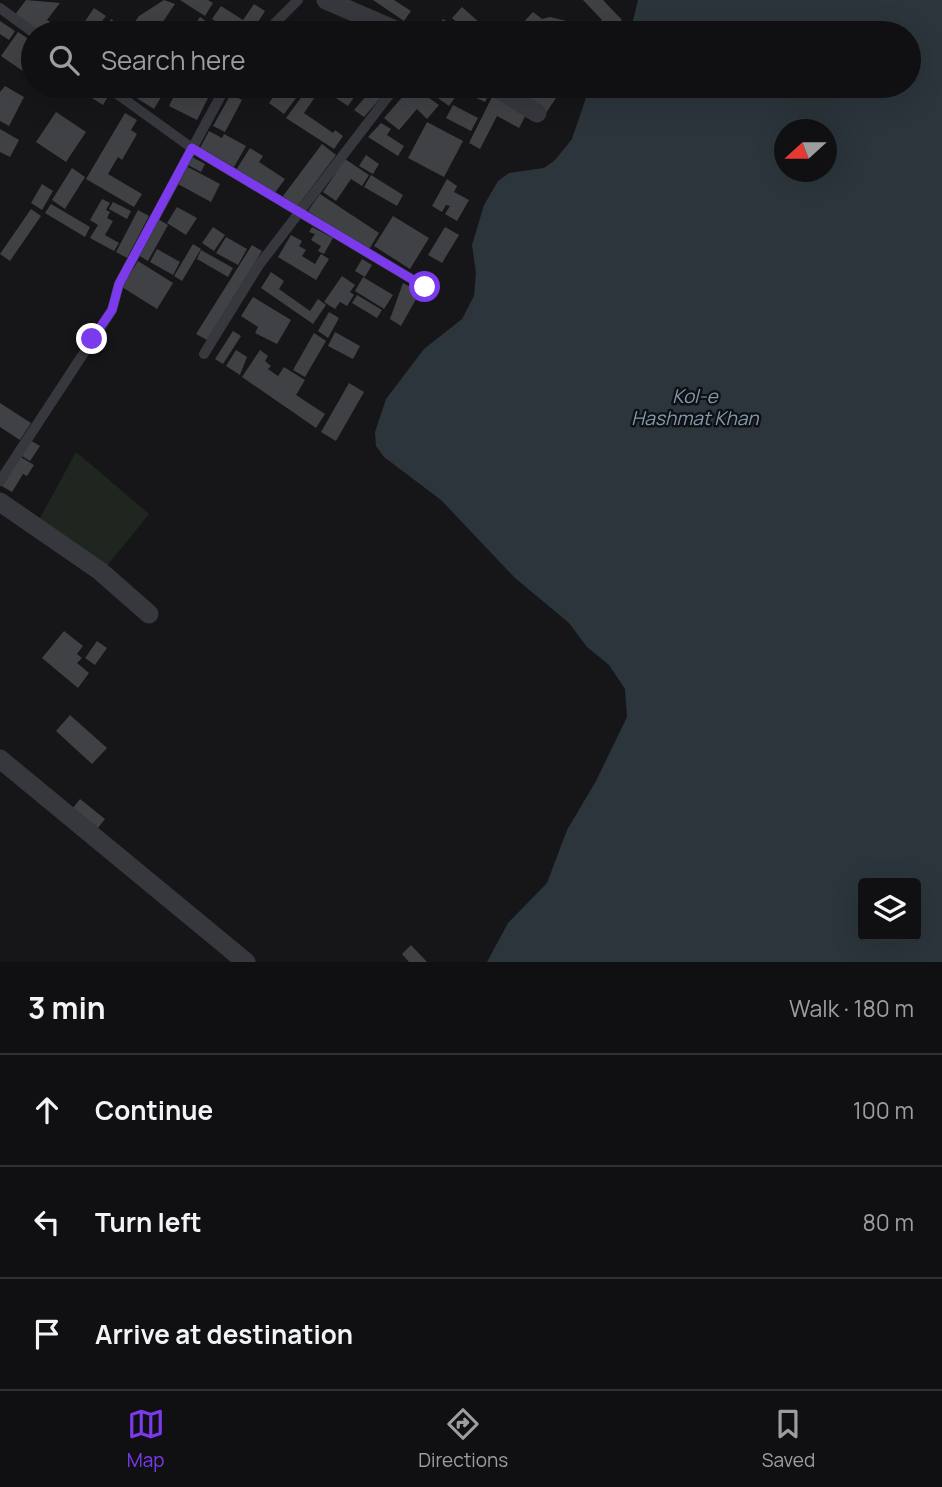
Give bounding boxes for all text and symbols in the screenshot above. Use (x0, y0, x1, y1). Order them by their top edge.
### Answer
search box (21, 21, 921, 98)
icon: search (45, 41, 83, 79)
text: Search here (101, 42, 246, 78)
north arrow (774, 119, 837, 182)
route start (409, 271, 440, 302)
route end (76, 323, 107, 354)
water label: Kol-e Hashmat Khan (631, 383, 759, 431)
map controls (858, 878, 921, 941)
button: layers (858, 878, 921, 941)
text: 3 min (28, 987, 106, 1028)
text: Walk · 180 m (789, 992, 914, 1024)
icon: ahead (28, 1091, 66, 1129)
text: Continue (95, 1092, 213, 1128)
text: 100 m (853, 1094, 914, 1126)
icon: left (28, 1203, 66, 1241)
text: Turn left (95, 1204, 202, 1240)
text: 80 m (863, 1206, 914, 1238)
icon: arrive (28, 1315, 66, 1353)
text: Arrive at destination (95, 1316, 353, 1352)
tab: Map (127, 1405, 165, 1473)
tab: Directions (418, 1405, 508, 1473)
tab: Saved (762, 1405, 815, 1473)

